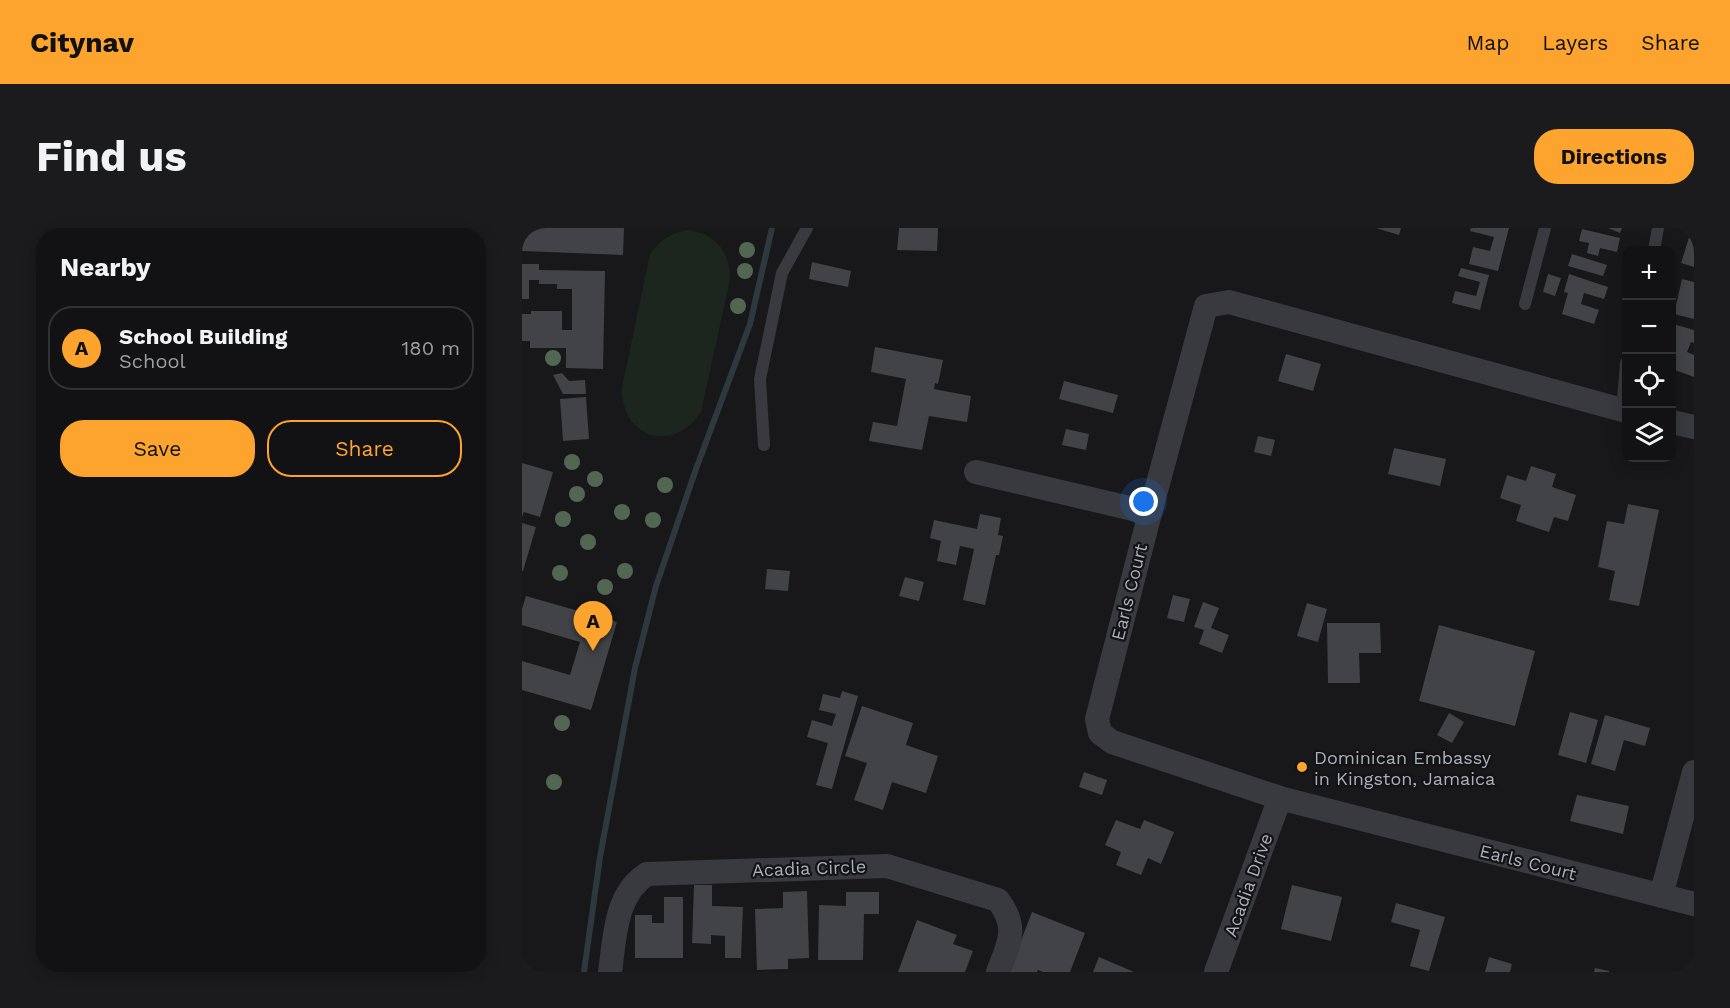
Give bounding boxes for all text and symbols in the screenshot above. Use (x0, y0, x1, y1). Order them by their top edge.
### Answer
text: Citynav (30, 26, 134, 59)
text: Map (1466, 30, 1509, 55)
text: Layers (1542, 30, 1608, 55)
text: Share (1641, 30, 1700, 55)
button: Directions (1534, 129, 1694, 184)
text: Find us (36, 132, 187, 181)
map controls (1622, 246, 1676, 462)
button: + (1622, 246, 1676, 300)
text: Nearby (60, 252, 151, 282)
button: − (1622, 300, 1676, 354)
text: School Building (119, 324, 287, 349)
text: A (75, 336, 88, 360)
text: 180 m (402, 336, 460, 360)
text: School (119, 349, 186, 373)
button: locate (1622, 354, 1676, 408)
button: layers (1622, 408, 1676, 462)
button: Save (60, 420, 255, 477)
button: Share (267, 420, 462, 477)
your location (1129, 487, 1158, 516)
street label: Earls Court (1107, 541, 1151, 642)
pin: A (574, 602, 612, 651)
place label: Dominican Embassy in Kingston, Jamaica (1314, 747, 1495, 789)
marker: Dominican Embassy in Kingston, Jamaica (1295, 760, 1309, 774)
street label: Acadia Drive (1220, 830, 1276, 940)
street label: Earls Court (1478, 840, 1579, 884)
street label: Acadia Circle (752, 856, 866, 880)

